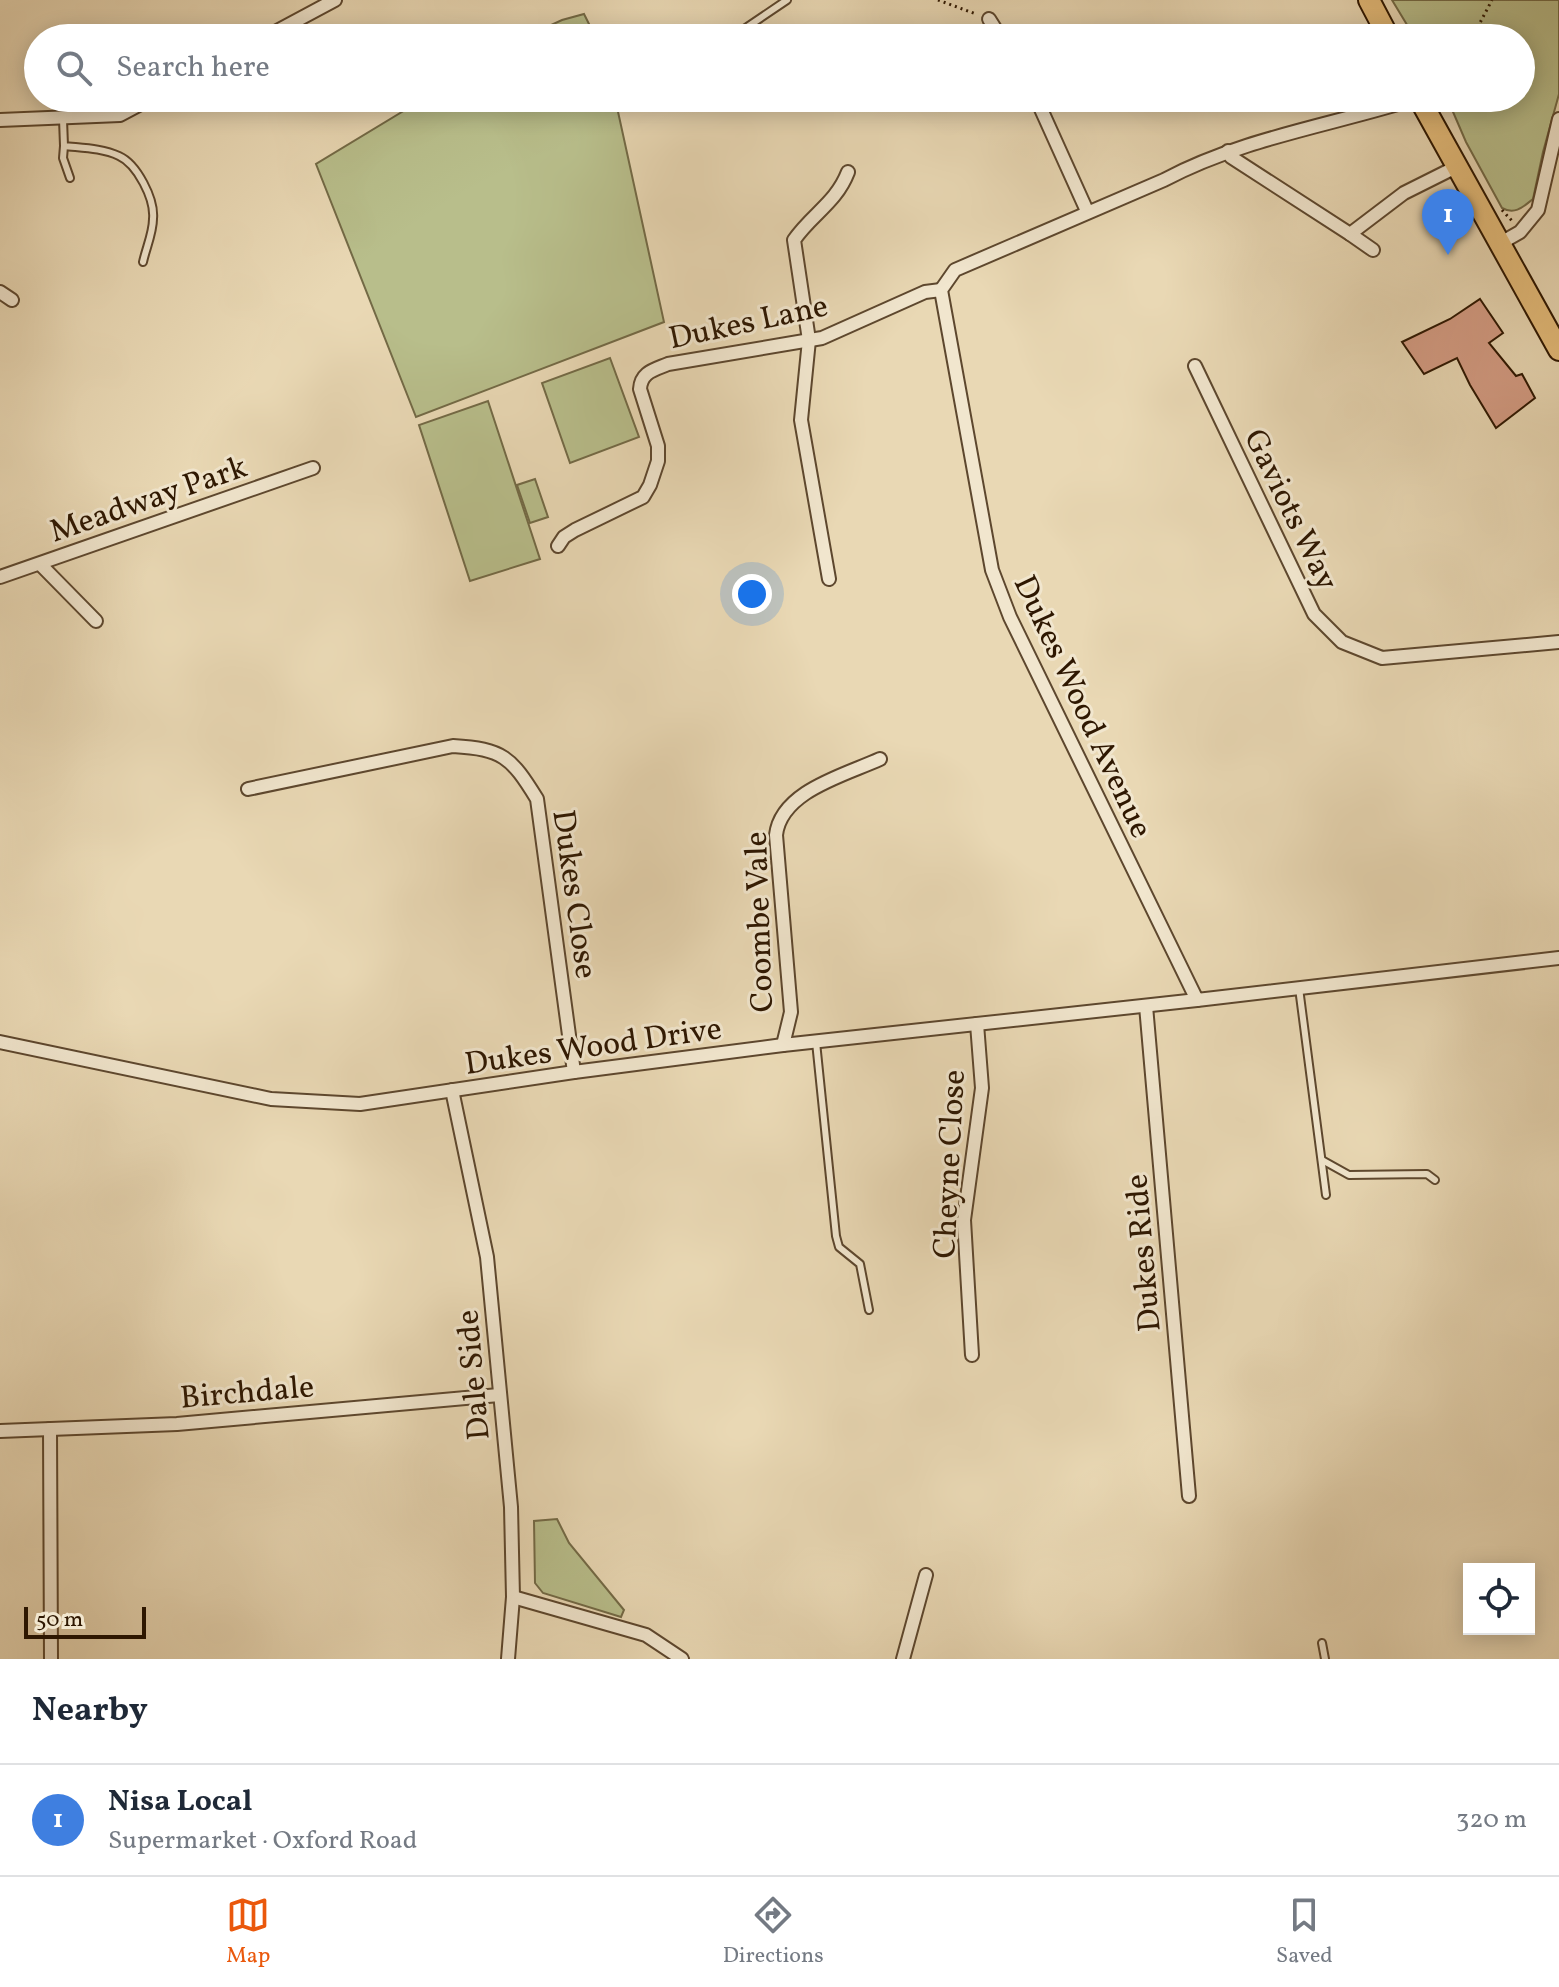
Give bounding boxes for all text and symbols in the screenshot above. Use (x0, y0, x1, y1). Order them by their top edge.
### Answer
search box (24, 24, 1535, 112)
icon: search (52, 46, 96, 90)
text: Search here (116, 47, 270, 89)
pin: 1 (1422, 189, 1474, 255)
street label: Dukes Lane (665, 286, 832, 362)
street label: Gaviots Way (1231, 422, 1347, 598)
street label: Meadway Park (44, 446, 254, 555)
street label: Dukes Wood Avenue (1001, 569, 1162, 846)
your location (732, 574, 772, 614)
street label: Dukes Close (539, 807, 607, 982)
street label: Coombe Vale (736, 831, 786, 1013)
street label: Dukes Wood Drive (462, 1008, 725, 1088)
street label: Cheyne Close (924, 1069, 978, 1260)
street label: Dukes Ride (1116, 1172, 1174, 1334)
street label: Dale Side (447, 1308, 503, 1442)
street label: Birchdale (178, 1366, 316, 1422)
map controls (1463, 1563, 1535, 1635)
button: locate (1463, 1563, 1535, 1635)
scale bar (24, 1603, 146, 1639)
text: 50 m (36, 1605, 83, 1636)
text: Nearby (32, 1688, 148, 1735)
text: Nisa Local (108, 1781, 252, 1823)
text: 1 (53, 1802, 63, 1838)
text: 320 m (1456, 1802, 1527, 1838)
text: Supermarket · Oxford Road (108, 1823, 417, 1859)
tab: Map (226, 1893, 270, 1972)
tab: Directions (723, 1893, 824, 1972)
tab: Saved (1276, 1893, 1333, 1972)

